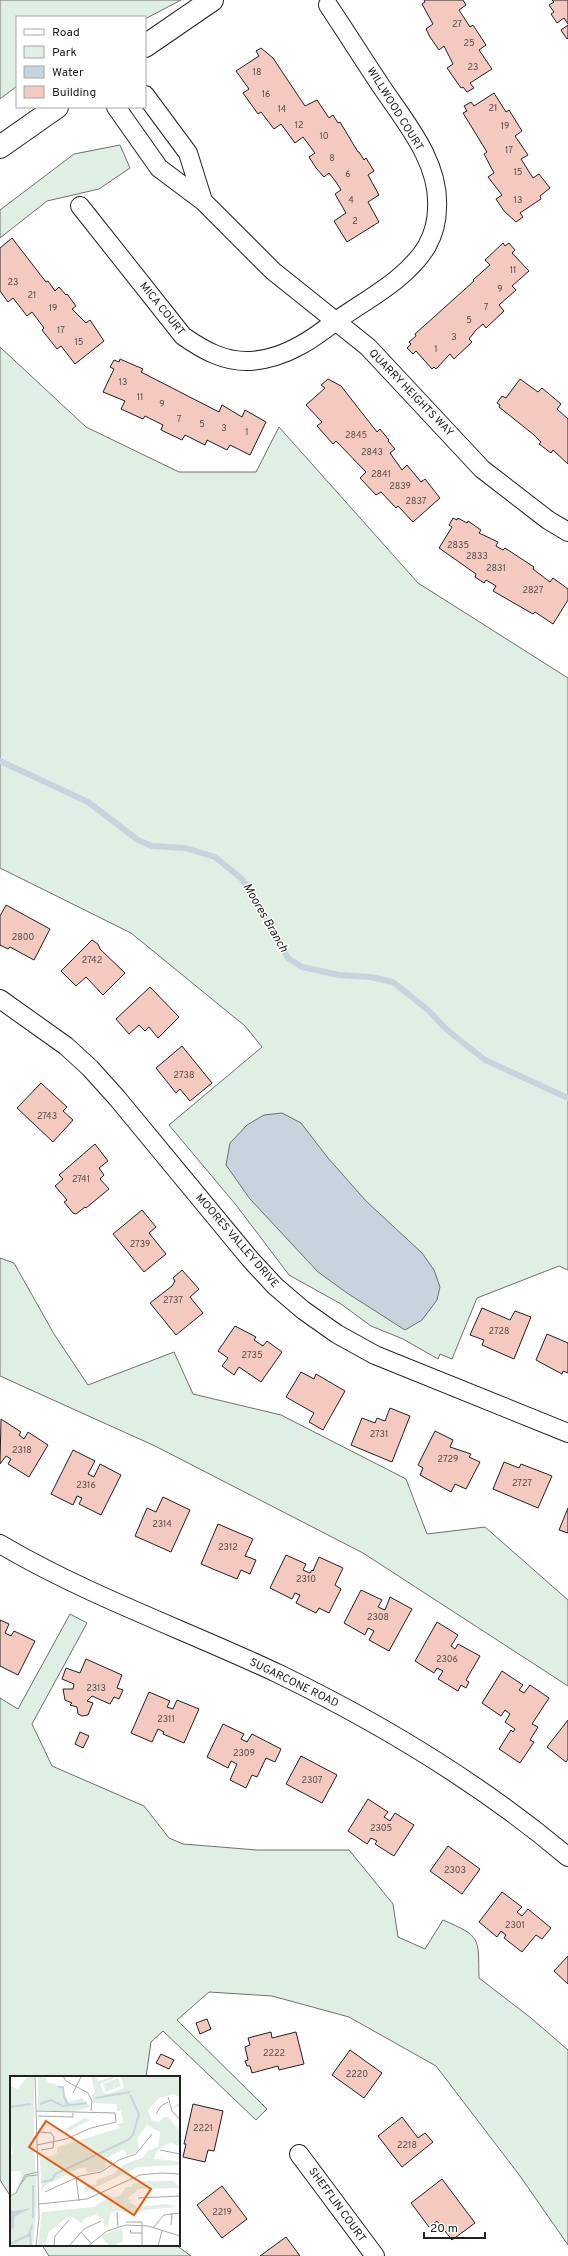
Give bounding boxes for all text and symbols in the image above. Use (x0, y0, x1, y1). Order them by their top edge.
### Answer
legend (16, 16, 146, 108)
house number: 27 (452, 19, 462, 30)
text: Road (52, 25, 80, 41)
house number: 25 (463, 38, 475, 49)
text: Park (52, 45, 77, 61)
house number: 23 (468, 62, 478, 73)
text: Water (52, 65, 84, 81)
street label: WILLWOOD COURT (364, 65, 426, 153)
house number: 18 (253, 67, 261, 78)
text: Building (52, 85, 96, 101)
house number: 16 (262, 89, 270, 100)
house number: 21 (489, 103, 497, 114)
house number: 14 (278, 104, 287, 115)
house number: 12 (295, 120, 303, 131)
house number: 19 (501, 121, 509, 132)
house number: 10 (319, 131, 329, 142)
house number: 17 (505, 145, 513, 156)
house number: 8 (329, 153, 335, 164)
house number: 15 (514, 167, 522, 178)
house number: 6 (345, 169, 351, 180)
house number: 4 (348, 195, 354, 206)
house number: 13 (514, 195, 522, 206)
house number: 2 (352, 216, 358, 227)
house number: 11 (510, 265, 516, 276)
house number: 23 (8, 277, 18, 288)
street label: MICA COURT (136, 280, 188, 338)
house number: 9 (497, 284, 503, 295)
house number: 21 (28, 290, 36, 301)
house number: 7 (484, 302, 489, 313)
house number: 19 (49, 303, 57, 314)
house number: 5 (466, 315, 472, 326)
house number: 17 (57, 325, 65, 336)
house number: 3 (451, 332, 457, 343)
house number: 15 (75, 337, 83, 348)
house number: 1 (434, 344, 438, 355)
street label: QUARRY HEIGHTS WAY (366, 346, 456, 440)
house number: 13 (119, 377, 127, 388)
house number: 11 (137, 392, 143, 403)
house number: 9 (159, 399, 165, 410)
house number: 7 (177, 414, 182, 425)
house number: 5 (199, 419, 205, 430)
house number: 3 (221, 423, 227, 434)
house number: 1 (245, 427, 249, 438)
house number: 2845 (345, 430, 367, 441)
house number: 2843 (361, 447, 383, 458)
house number: 2841 (371, 469, 391, 480)
house number: 2839 (389, 481, 411, 492)
house number: 2837 (405, 496, 427, 507)
house number: 2835 (447, 540, 469, 551)
house number: 2833 (466, 551, 488, 562)
house number: 2831 (486, 563, 506, 574)
house number: 2827 (523, 585, 544, 596)
water label: Moores Branch (239, 881, 292, 956)
house number: 2800 (12, 932, 34, 943)
house number: 2742 (82, 955, 102, 966)
house number: 2738 (174, 1070, 194, 1081)
house number: 2743 (37, 1111, 57, 1122)
house number: 2741 (72, 1174, 90, 1185)
street label: MOORES VALLEY DRIVE (192, 1191, 282, 1291)
house number: 2739 (130, 1239, 150, 1250)
house number: 2737 (163, 1295, 183, 1306)
house number: 2728 (489, 1326, 510, 1337)
house number: 2735 (242, 1350, 263, 1361)
house number: 2731 (370, 1429, 388, 1440)
house number: 2318 (12, 1445, 32, 1456)
house number: 2729 (438, 1454, 458, 1465)
house number: 2727 (512, 1478, 532, 1489)
house number: 2316 (76, 1480, 96, 1491)
house number: 2314 (152, 1519, 172, 1530)
house number: 2312 (218, 1542, 238, 1553)
house number: 2310 (296, 1574, 316, 1585)
house number: 2308 (367, 1612, 389, 1623)
house number: 2306 (436, 1654, 458, 1665)
street label: SUGARCONE ROAD (247, 1655, 341, 1711)
house number: 2313 (86, 1683, 106, 1694)
house number: 2311 (157, 1714, 175, 1725)
house number: 2309 (233, 1748, 255, 1759)
house number: 2307 (301, 1775, 323, 1786)
house number: 2305 (370, 1823, 392, 1834)
house number: 2303 (444, 1865, 466, 1876)
house number: 2301 (505, 1920, 525, 1931)
house number: 2222 (263, 2048, 285, 2059)
house number: 2220 (346, 2069, 368, 2080)
inset map (10, 2076, 180, 2246)
house number: 2221 (193, 2123, 213, 2134)
house number: 2218 (397, 2140, 417, 2151)
street label: SHEFFLIN COURT (305, 2165, 369, 2245)
house number: 2219 (212, 2207, 232, 2218)
scale bar (424, 2214, 485, 2240)
text: 20 m (430, 2221, 458, 2237)

